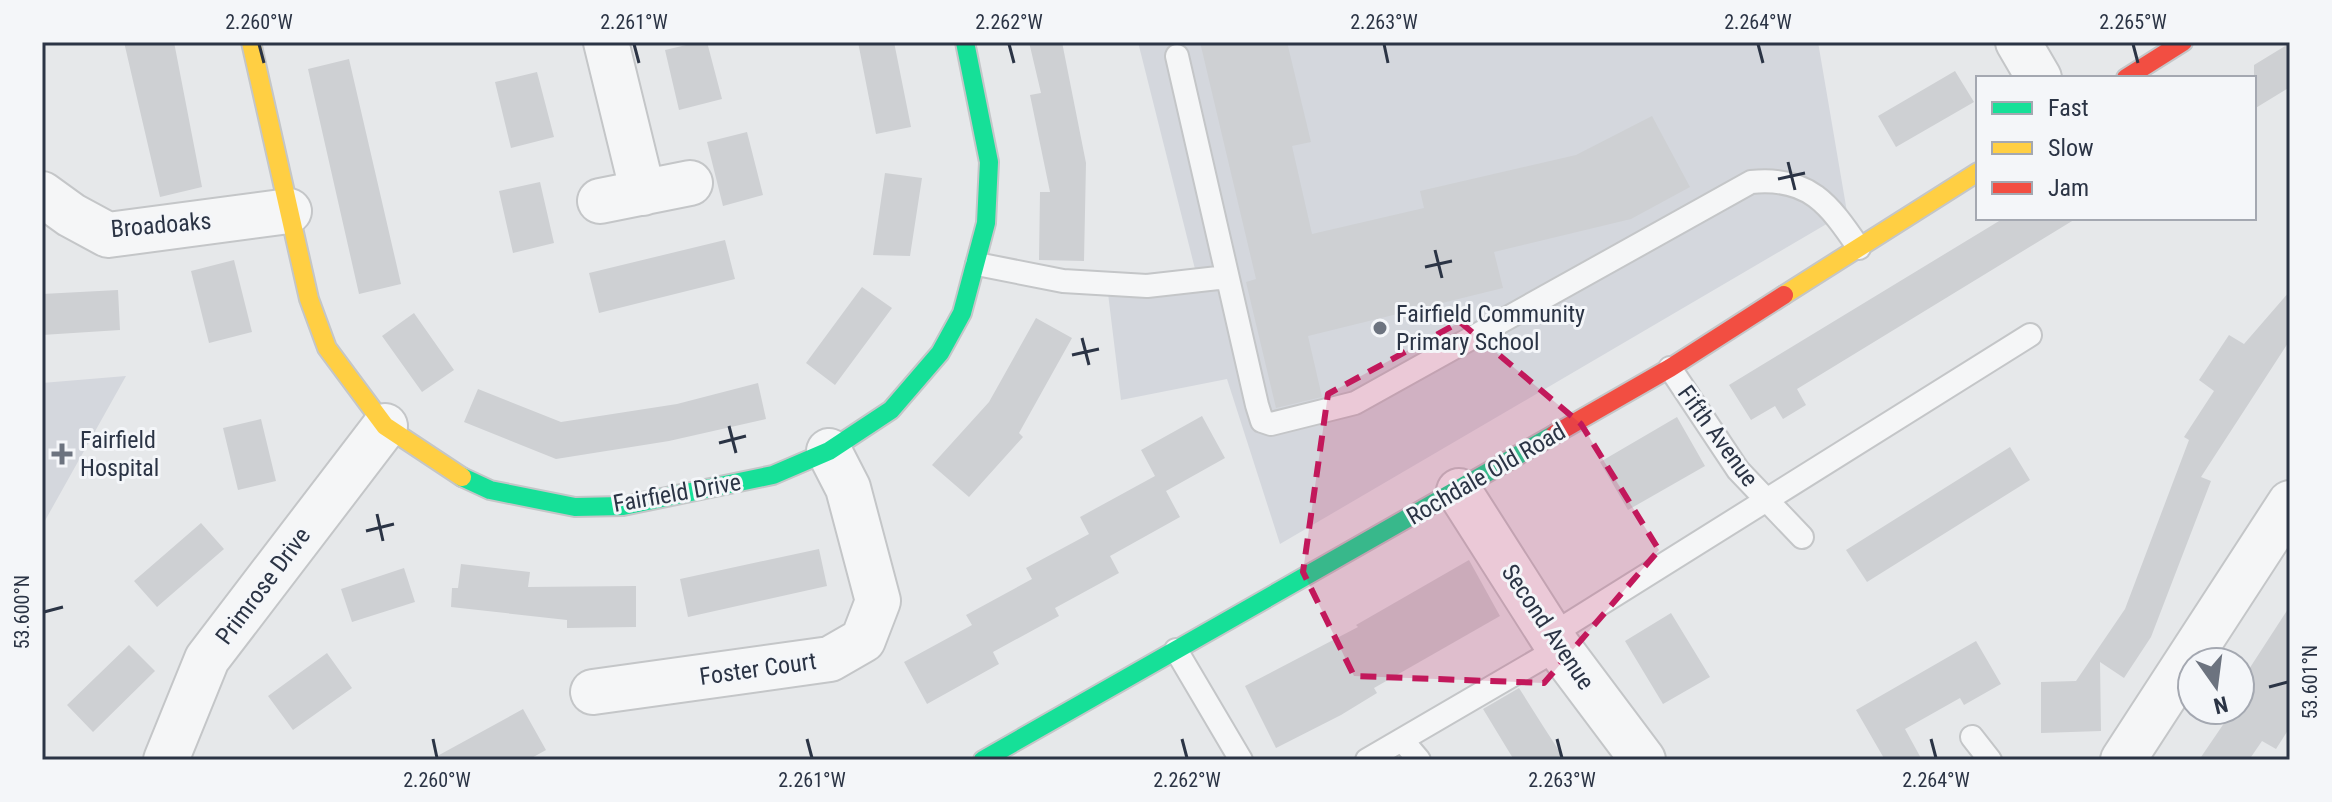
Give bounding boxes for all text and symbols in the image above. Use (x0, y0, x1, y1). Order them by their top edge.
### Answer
text: 2.260°W (225, 10, 293, 34)
text: 2.261°W (600, 10, 668, 34)
text: 2.262°W (975, 10, 1043, 34)
text: 2.263°W (1350, 10, 1418, 34)
text: 2.264°W (1724, 10, 1792, 34)
text: 2.265°W (2099, 10, 2167, 34)
legend (1976, 76, 2256, 220)
text: Fast (2048, 94, 2089, 122)
text: Slow (2048, 134, 2094, 162)
text: Jam (2048, 174, 2089, 202)
street label: Broadoaks (110, 207, 212, 243)
place label: Fairfield Community Primary School (1396, 300, 1585, 356)
marker: Fairfield Community Primary School (1371, 319, 1389, 337)
street label: Fifth Avenue (1672, 380, 1764, 492)
street label: Rochdale Old Road (1402, 417, 1570, 531)
place label: Fairfield Hospital (80, 426, 159, 482)
marker: Fairfield Hospital (51, 443, 73, 465)
street label: Fairfield Drive (611, 468, 743, 518)
street label: Primrose Drive (210, 522, 316, 650)
street label: Second Avenue (1496, 559, 1600, 695)
text: 53.600°N (10, 575, 34, 649)
text: 53.601°N (2298, 645, 2322, 719)
north arrow (2176, 646, 2256, 726)
street label: Foster Court (698, 647, 818, 691)
text: N (2211, 691, 2230, 719)
text: 2.260°W (403, 768, 471, 792)
text: 2.261°W (778, 768, 846, 792)
text: 2.262°W (1153, 768, 1221, 792)
text: 2.263°W (1528, 768, 1596, 792)
text: 2.264°W (1902, 768, 1970, 792)

